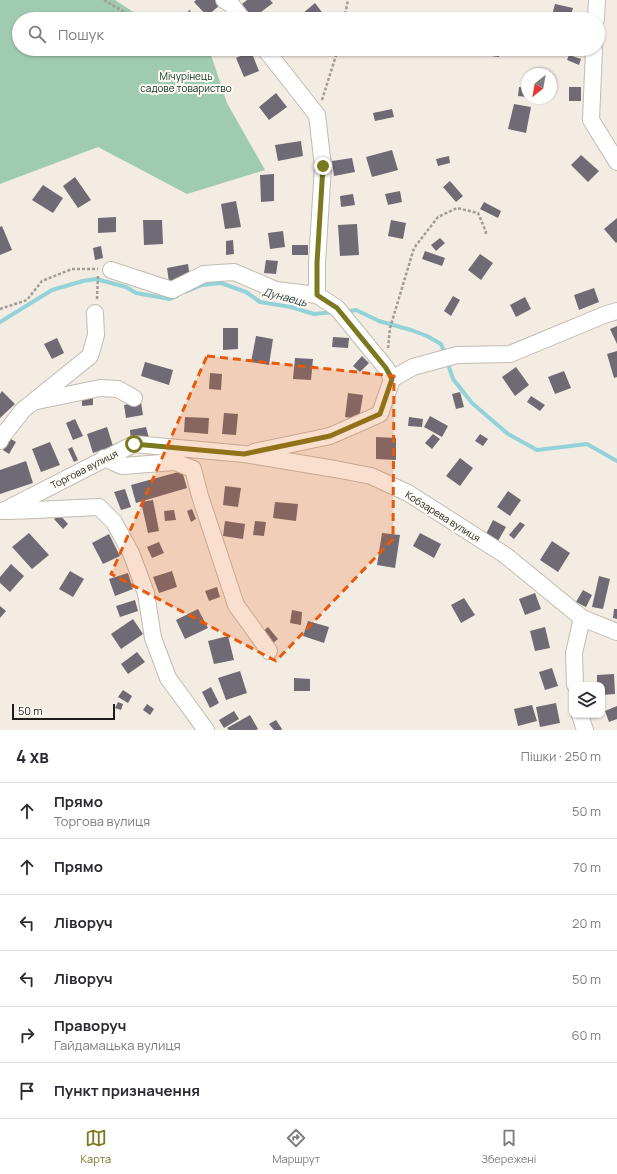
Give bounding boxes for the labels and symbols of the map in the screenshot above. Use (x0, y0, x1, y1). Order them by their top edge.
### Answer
north arrow (521, 68, 557, 104)
park label: Мічурінець садове товариство (140, 69, 232, 95)
route end (314, 157, 332, 175)
water label: Дунаець (261, 283, 310, 310)
route start (125, 435, 143, 453)
street label: Торгова вулиця (48, 446, 120, 492)
street label: Кобзарева вулиця (403, 487, 483, 545)
scale bar (12, 702, 115, 721)

